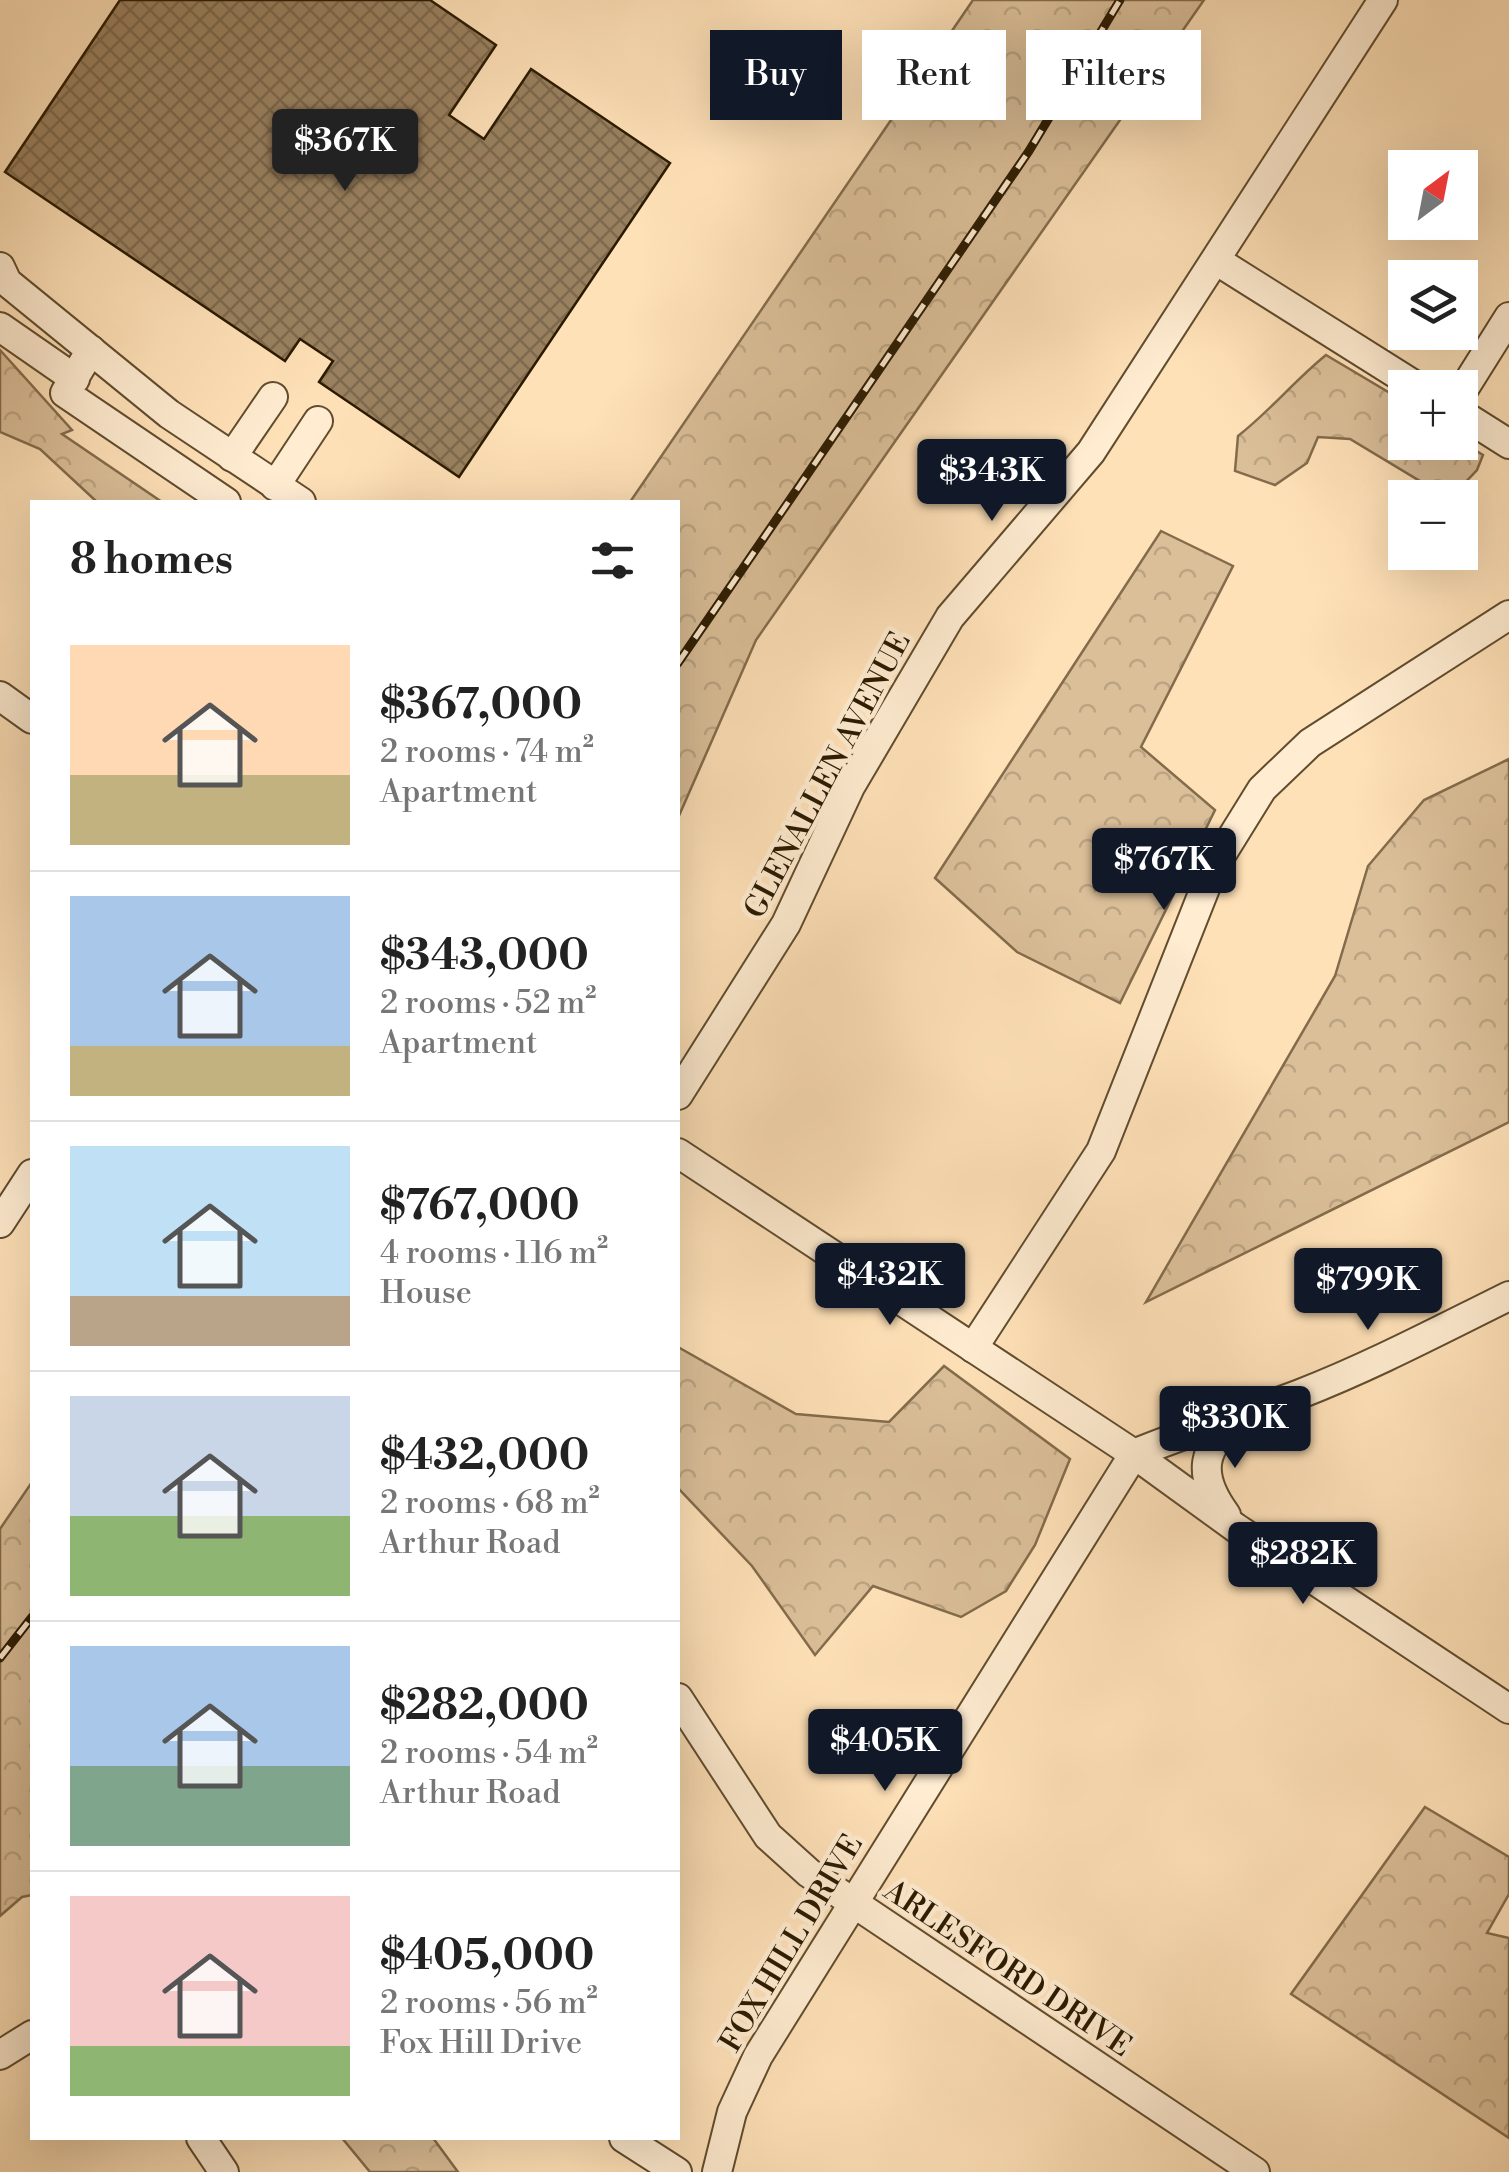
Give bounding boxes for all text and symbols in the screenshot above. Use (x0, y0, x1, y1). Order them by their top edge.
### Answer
chip: Buy (710, 30, 842, 120)
chip: Rent (862, 30, 1006, 120)
chip: Filters (1026, 30, 1201, 120)
pin: $367K (275, 109, 415, 194)
text: $367K (294, 121, 396, 161)
north arrow (1388, 150, 1478, 240)
map controls (1388, 150, 1478, 570)
button: layers (1388, 260, 1478, 350)
button: + (1388, 370, 1478, 460)
pin: $343K (922, 439, 1062, 524)
text: $343K (939, 451, 1045, 491)
button: − (1388, 480, 1478, 570)
icon: filters (585, 533, 640, 588)
text: 8 homes (70, 534, 233, 587)
street label: GLENALLEN AVENUE (736, 626, 920, 925)
text: $367,000 (380, 679, 582, 732)
icon: home (150, 685, 270, 805)
text: 2 rooms · 74 m² (380, 732, 594, 772)
text: Apartment (380, 772, 537, 812)
pin: $767K (1094, 828, 1234, 913)
text: $767K (1114, 840, 1214, 880)
text: $343,000 (380, 930, 589, 983)
icon: home (150, 936, 270, 1056)
text: 2 rooms · 52 m² (380, 983, 596, 1023)
text: Apartment (380, 1023, 537, 1063)
text: $767,000 (380, 1180, 580, 1233)
icon: home (150, 1186, 270, 1306)
text: 4 rooms · 116 m² (380, 1233, 608, 1273)
pin: $432K (820, 1243, 960, 1328)
pin: $799K (1298, 1248, 1438, 1333)
text: $432K (837, 1255, 943, 1295)
text: $799K (1316, 1260, 1420, 1300)
text: House (380, 1273, 472, 1313)
pin: $330K (1165, 1386, 1305, 1471)
text: $330K (1182, 1398, 1288, 1438)
text: $432,000 (380, 1430, 589, 1483)
icon: home (150, 1436, 270, 1556)
text: 2 rooms · 68 m² (380, 1483, 600, 1523)
pin: $282K (1233, 1522, 1373, 1607)
text: Arthur Road (380, 1523, 560, 1563)
text: $282K (1250, 1534, 1356, 1574)
text: $282,000 (380, 1680, 589, 1733)
icon: home (150, 1686, 270, 1806)
pin: $405K (815, 1709, 955, 1794)
text: $405K (830, 1721, 940, 1761)
text: 2 rooms · 54 m² (380, 1733, 598, 1773)
text: Arthur Road (380, 1773, 560, 1813)
street label: FOX HILL DRIVE (712, 1828, 872, 2059)
street label: ARLESFORD DRIVE (876, 1871, 1138, 2066)
text: $405,000 (380, 1930, 594, 1983)
icon: home (150, 1936, 270, 2056)
text: 2 rooms · 56 m² (380, 1983, 598, 2023)
text: Fox Hill Drive (380, 2023, 582, 2063)

